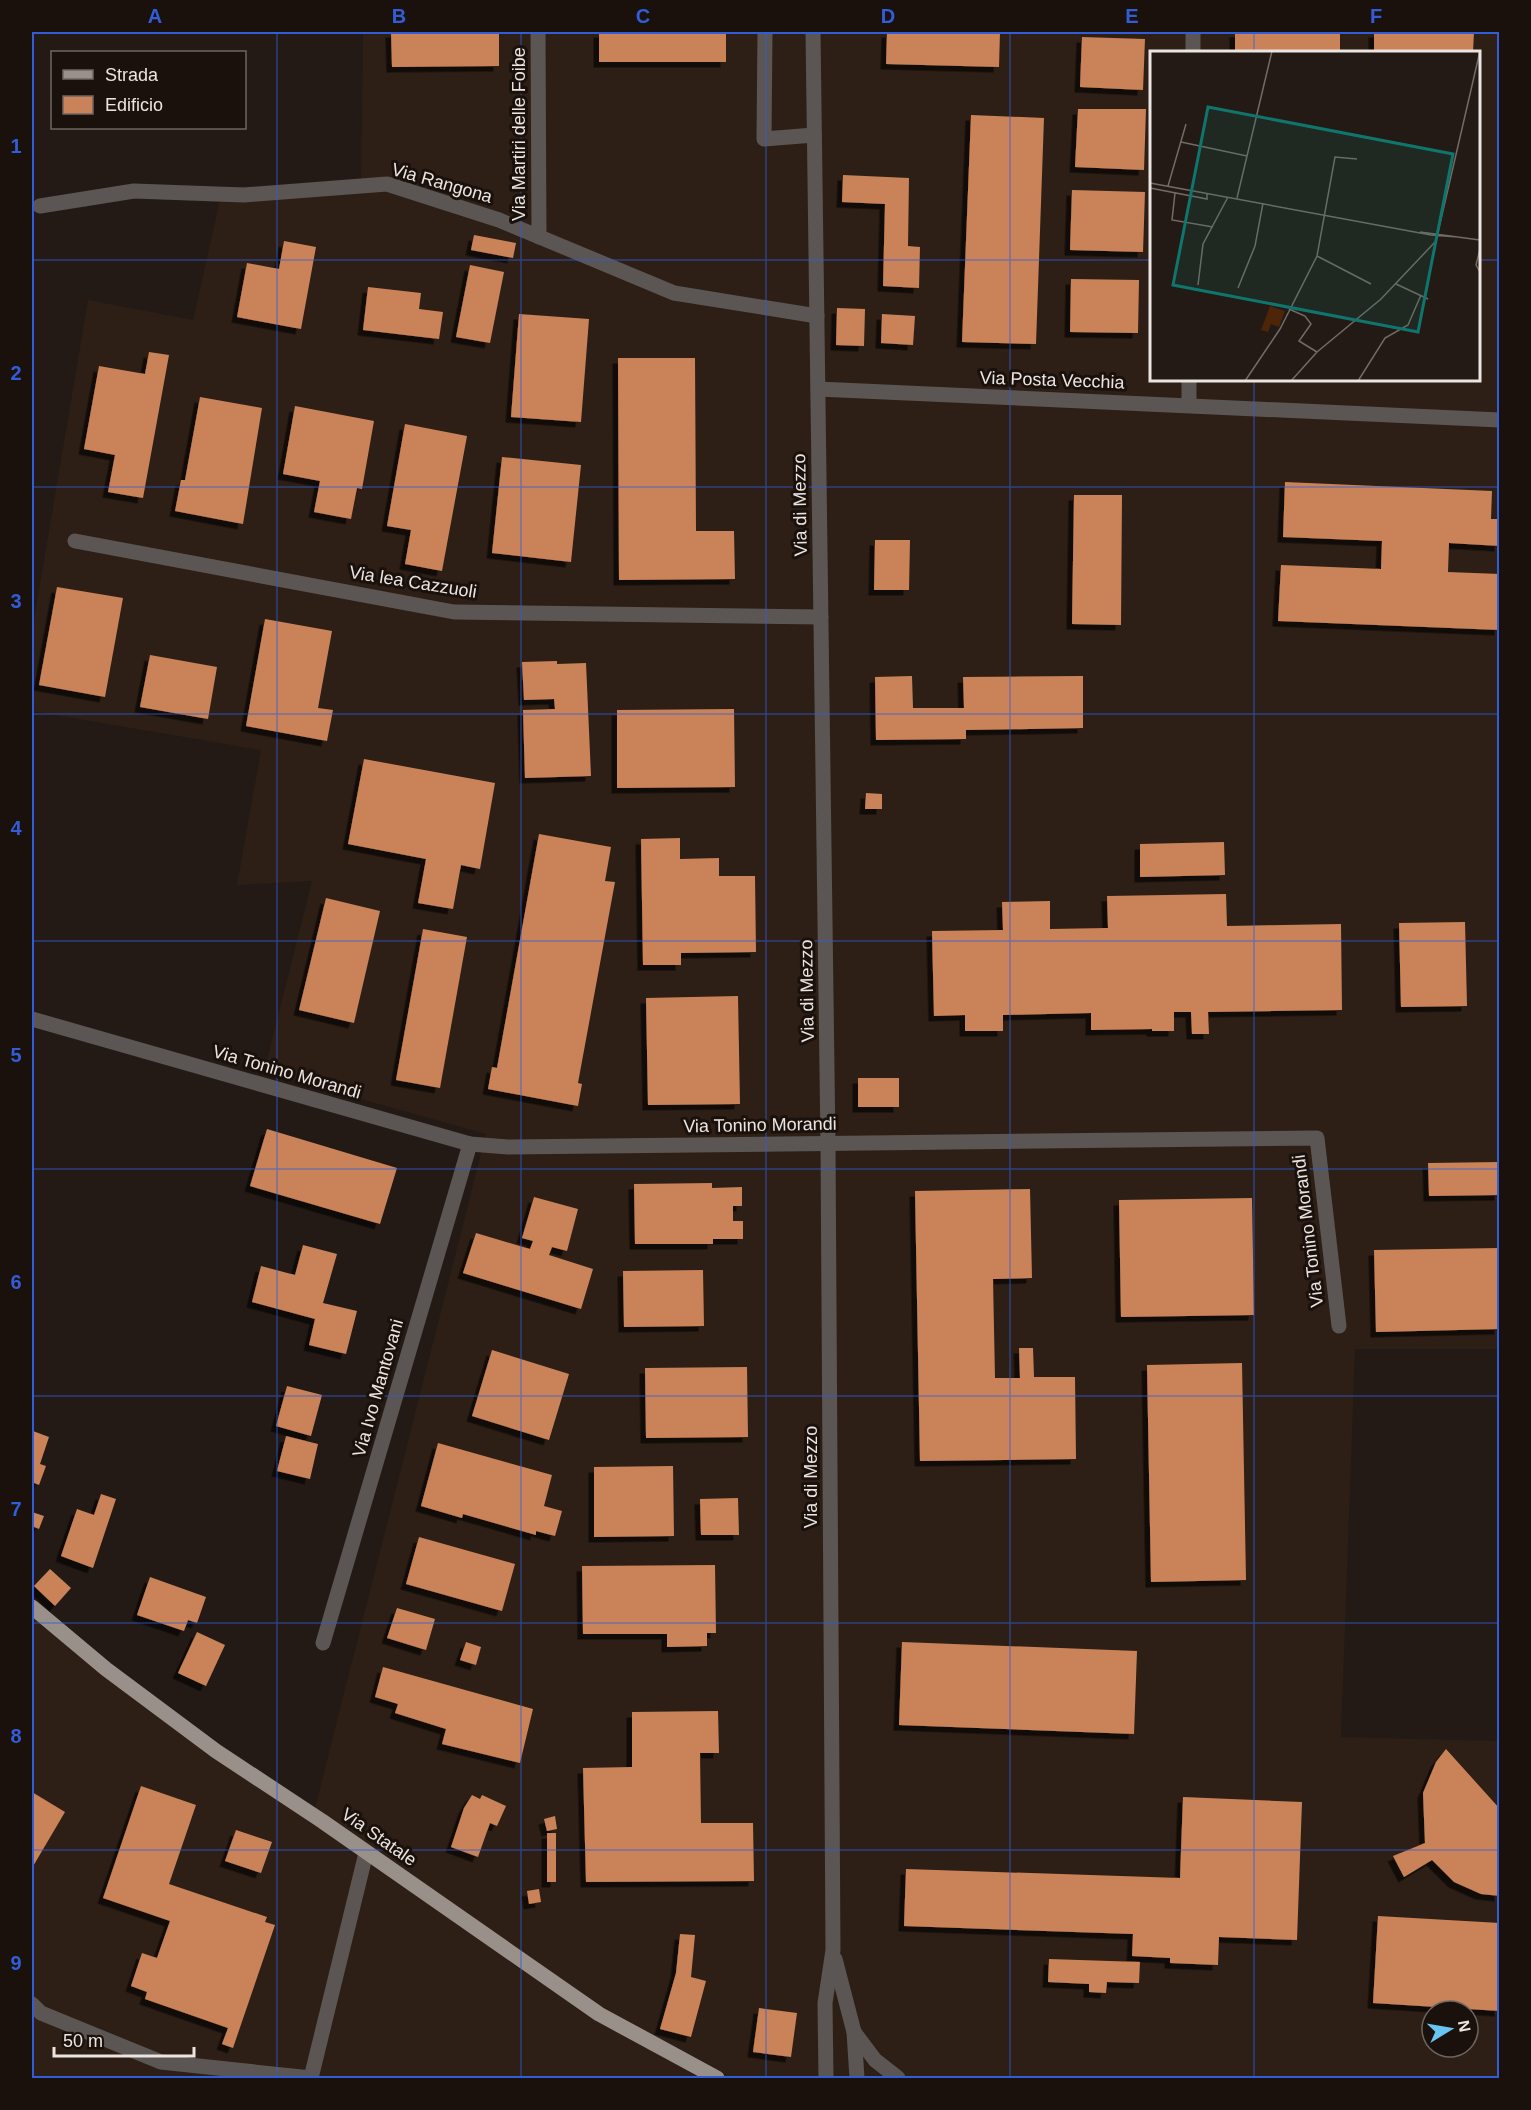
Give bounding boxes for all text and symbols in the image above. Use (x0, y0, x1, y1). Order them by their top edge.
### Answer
text: A (148, 5, 162, 27)
text: B (392, 5, 406, 27)
text: C (636, 5, 650, 27)
text: D (881, 5, 895, 27)
text: E (1125, 5, 1139, 27)
text: F (1370, 5, 1382, 27)
street label: Via Martiri delle Foibe (509, 47, 529, 221)
legend (51, 51, 246, 129)
inset map (1150, 51, 1480, 381)
text: Strada (105, 65, 159, 85)
text: Edificio (105, 95, 163, 115)
text: 1 (10, 135, 22, 157)
street label: Via Rangona (389, 159, 496, 207)
text: 2 (10, 362, 22, 384)
street label: Via Posta Vecchia (979, 367, 1126, 393)
street label: Via di Mezzo (789, 453, 811, 557)
street label: Via lea Cazzuoli (348, 562, 478, 602)
text: 3 (10, 590, 22, 612)
text: 4 (10, 817, 22, 839)
street label: Via di Mezzo (796, 939, 818, 1043)
street label: Via Tonino Morandi (210, 1041, 364, 1103)
text: 5 (10, 1044, 22, 1066)
street label: Via Tonino Morandi (683, 1114, 837, 1136)
street label: Via Tonino Morandi (1289, 1154, 1327, 1308)
text: 6 (10, 1271, 22, 1293)
street label: Via Ivo Mantovani (349, 1317, 407, 1459)
street label: Via di Mezzo (801, 1426, 821, 1528)
text: 7 (10, 1498, 22, 1520)
text: 8 (10, 1725, 22, 1747)
street label: Via Statale (338, 1804, 420, 1870)
text: 9 (10, 1952, 22, 1974)
north arrow (1420, 1999, 1480, 2059)
text: N (1455, 2019, 1474, 2034)
scale bar (54, 2020, 194, 2058)
text: 50 m (63, 2031, 103, 2051)

